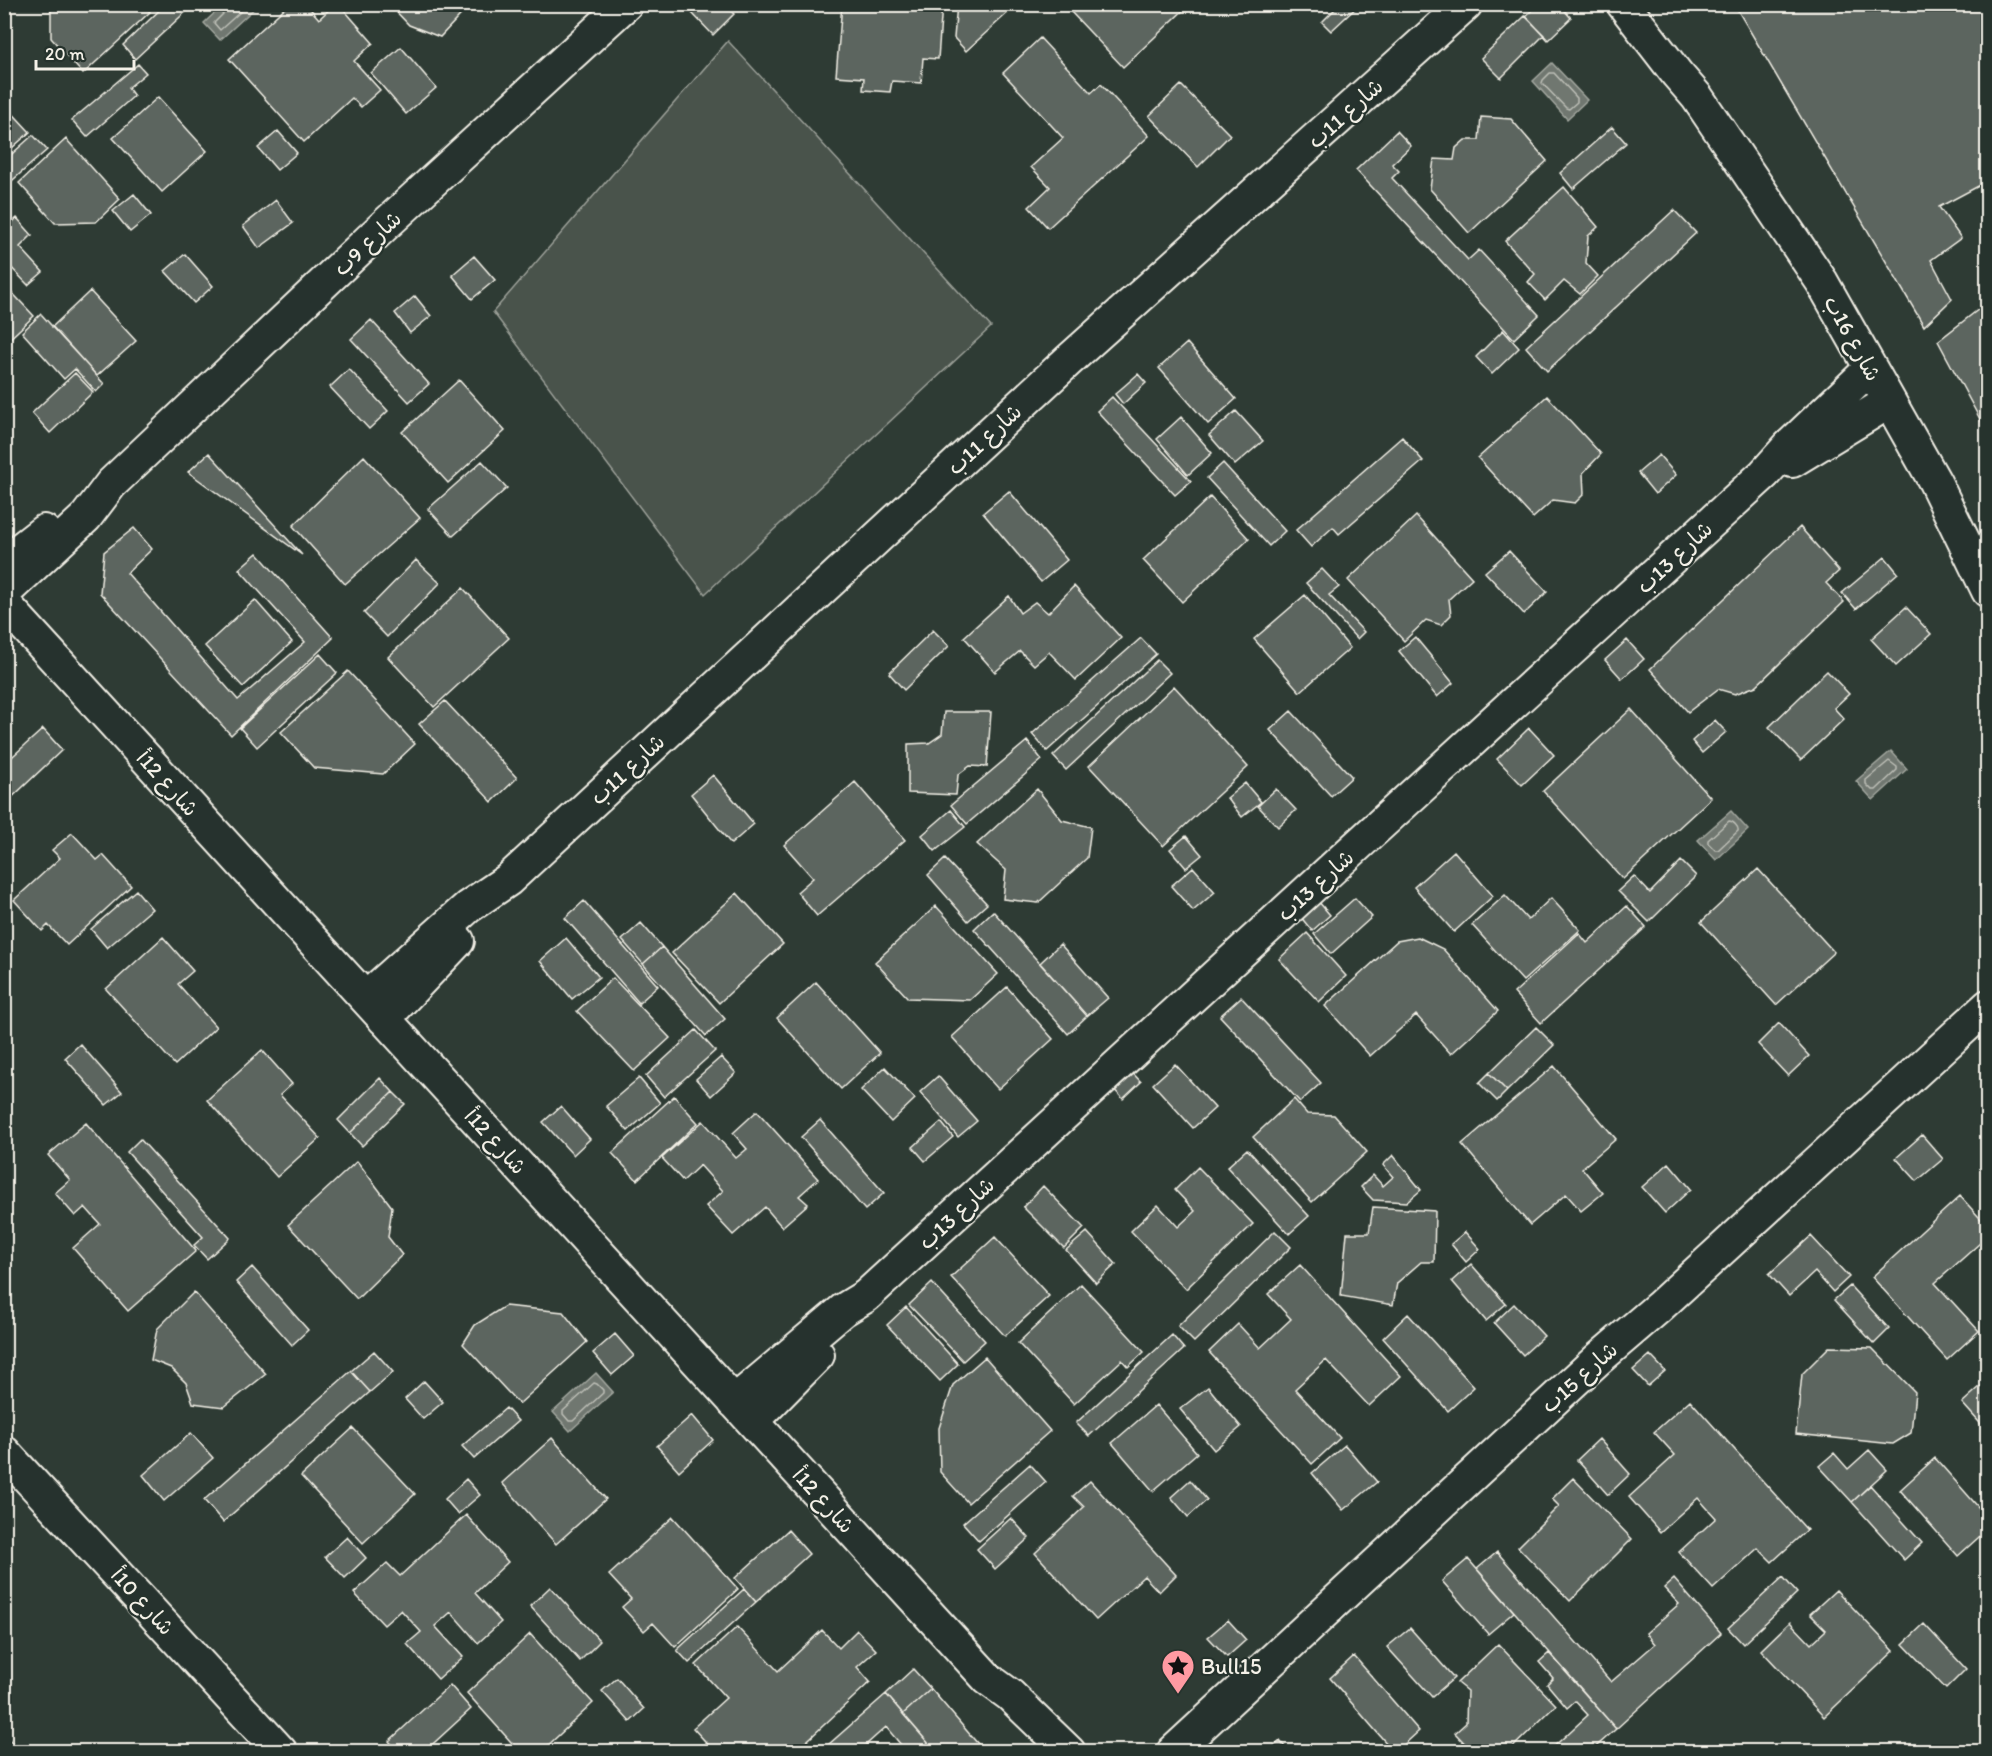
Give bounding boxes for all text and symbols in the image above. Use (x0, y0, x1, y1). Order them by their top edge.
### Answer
scale bar (36, 33, 134, 71)
text: 20 m (45, 43, 85, 65)
street label: شارع 11ب (1302, 72, 1390, 156)
street label: شارع 9ب (328, 205, 408, 283)
street label: شارع 16ب (1816, 291, 1887, 387)
street label: شارع 11ب (941, 398, 1029, 482)
street label: شارع 13ب (1631, 515, 1719, 601)
street label: شارع 11ب (584, 728, 672, 812)
street label: شارع 12أ (129, 745, 204, 823)
street label: شارع 13ب (1271, 844, 1361, 928)
street label: شارع 12أ (457, 1103, 532, 1181)
street label: شارع 13ب (913, 1171, 1001, 1257)
street label: شارع 15ب (1535, 1336, 1625, 1420)
street label: شارع 12أ (785, 1462, 860, 1540)
street label: شارع 10أ (104, 1562, 180, 1642)
place icon: Bull15 (1160, 1648, 1196, 1695)
place label: Bull15 (1201, 1653, 1262, 1680)

